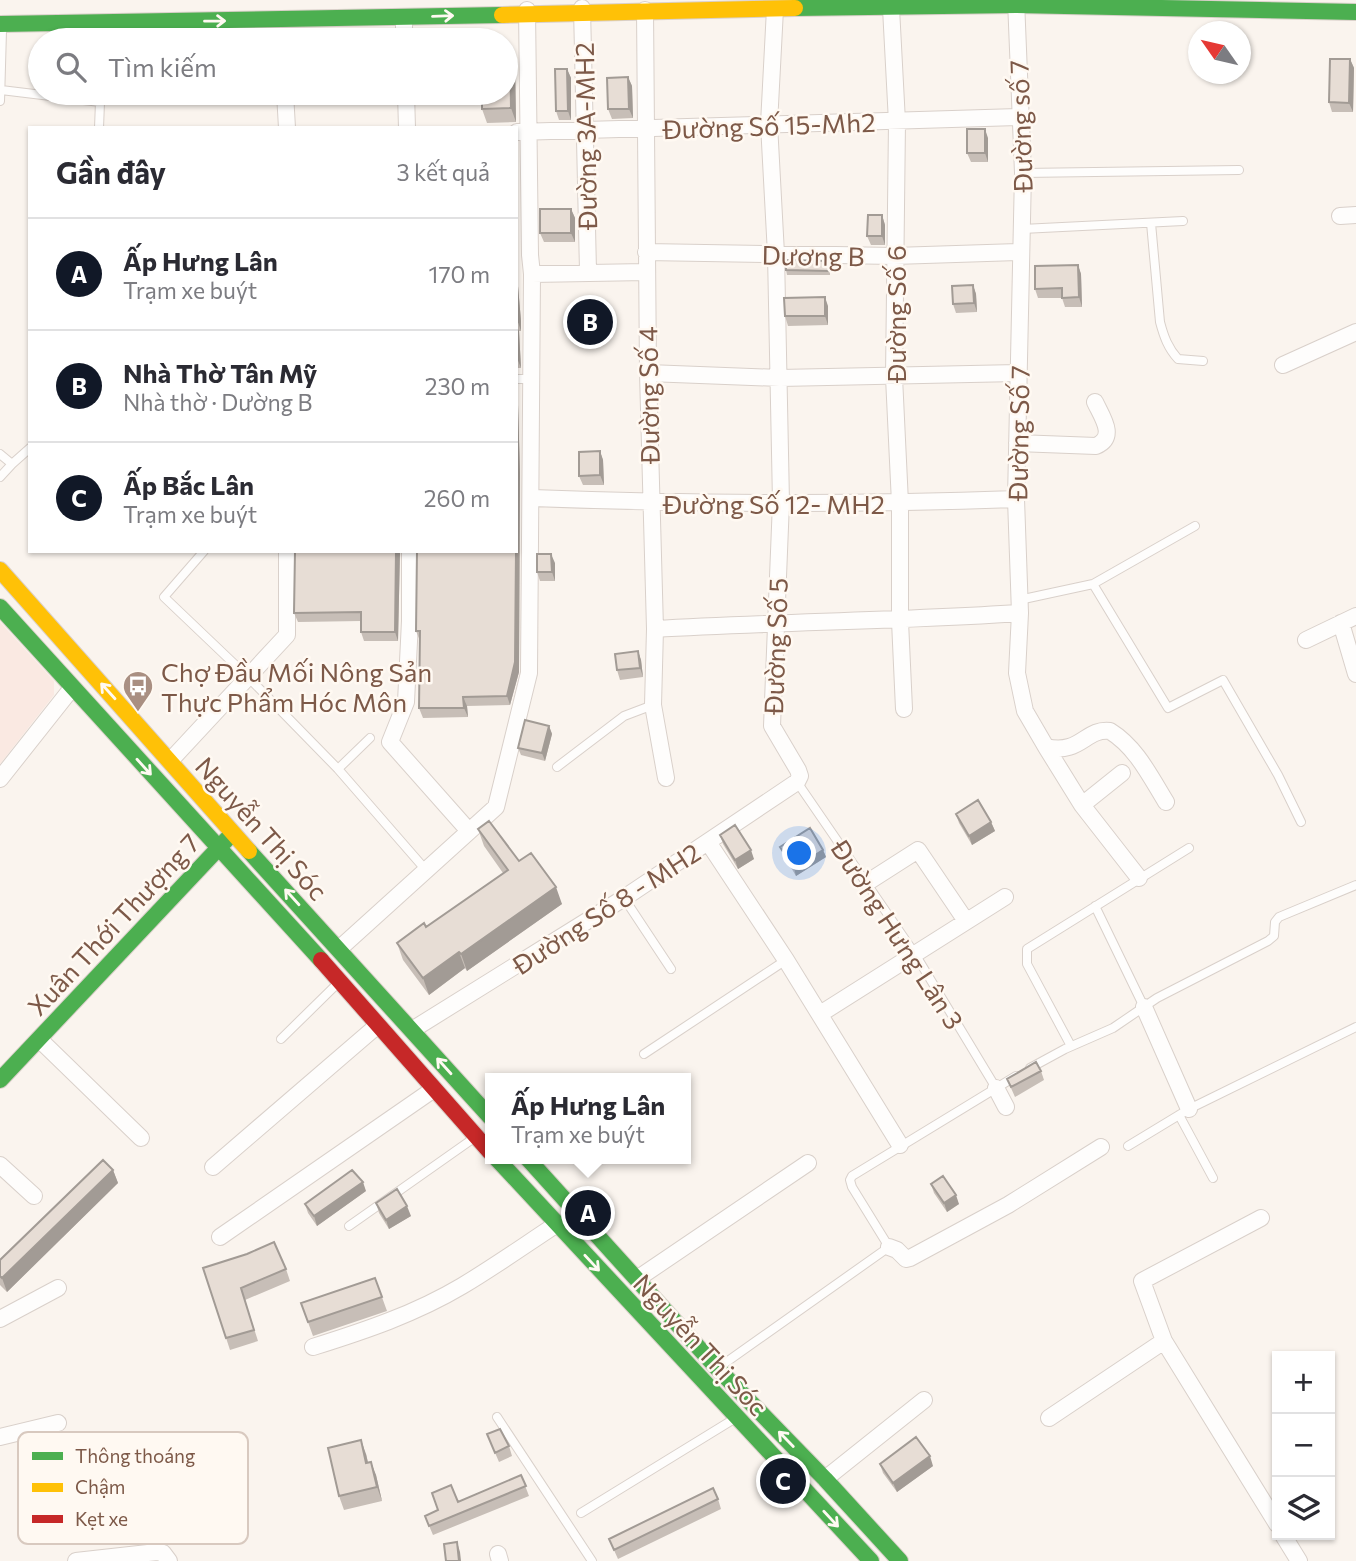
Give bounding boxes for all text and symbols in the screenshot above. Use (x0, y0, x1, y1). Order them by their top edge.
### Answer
one-way arrow (431, 10, 454, 23)
one-way arrow (203, 14, 226, 27)
north arrow (1188, 21, 1251, 84)
search box (28, 28, 518, 105)
street label: Đường 3A-MH2 (568, 42, 602, 231)
icon: search (52, 48, 90, 86)
text: Tìm kiếm (108, 51, 217, 82)
street label: Đường số 7 (1002, 59, 1038, 194)
street label: Đường Số 15-Mh2 (661, 106, 876, 144)
text: Gần đây (56, 153, 166, 190)
text: 3 kết quả (397, 158, 490, 186)
street label: Dương B (761, 239, 865, 271)
text: Ấp Hưng Lân (123, 245, 278, 276)
street label: Đường Số 6 (880, 245, 911, 384)
text: A (71, 260, 87, 288)
text: 170 m (429, 260, 490, 288)
text: Trạm xe buýt (123, 276, 257, 304)
pin: B (567, 296, 613, 348)
street label: Đường Số 4 (631, 326, 665, 465)
text: Nhà Thờ Tân Mỹ (123, 357, 317, 388)
street label: Đường Số 7 (1001, 365, 1035, 502)
text: B (71, 372, 87, 400)
text: 230 m (425, 372, 490, 400)
text: Nhà thờ · Dường B (123, 388, 312, 416)
text: Ấp Bắc Lân (123, 469, 254, 500)
text: C (71, 484, 87, 512)
text: 260 m (424, 484, 490, 512)
street label: Đường Số 12- MH2 (662, 488, 885, 519)
text: Trạm xe buýt (123, 500, 257, 528)
street label: Đường Số 5 (757, 577, 793, 716)
place label: Chợ Đầu Mối Nông Sản Thực Phẩm Hóc Môn (161, 656, 432, 717)
bus stop icon: Chợ Đầu Mối Nông Sản Thực Phẩm Hóc Môn (121, 669, 155, 713)
one-way arrow (100, 682, 116, 700)
street label: Nguyễn Thị Sóc (190, 750, 334, 906)
one-way arrow (136, 758, 152, 776)
street label: Xuân Thới Thượng 7 (21, 827, 205, 1021)
street label: Đường Hưng Lân 3 (825, 833, 971, 1034)
street label: Đường Số 8 - MH2 (506, 836, 706, 981)
your location (782, 836, 816, 870)
one-way arrow (284, 888, 300, 906)
one-way arrow (436, 1057, 452, 1075)
popup (485, 1073, 691, 1164)
text: Ấp Hưng Lân (511, 1089, 665, 1120)
text: Trạm xe buýt (511, 1120, 645, 1148)
pin: A (565, 1187, 611, 1239)
one-way arrow (584, 1254, 601, 1271)
street label: Nguyễn Thị Sóc (628, 1267, 774, 1421)
map controls (1272, 1351, 1335, 1540)
button: + (1272, 1351, 1335, 1414)
button: − (1272, 1414, 1335, 1477)
one-way arrow (778, 1431, 795, 1448)
legend (18, 1432, 248, 1544)
text: Thông thoáng (75, 1444, 195, 1467)
pin: C (760, 1455, 806, 1507)
text: Chậm (75, 1475, 125, 1498)
button: layers (1272, 1477, 1335, 1540)
text: Kẹt xe (75, 1507, 128, 1530)
one-way arrow (823, 1510, 840, 1527)

